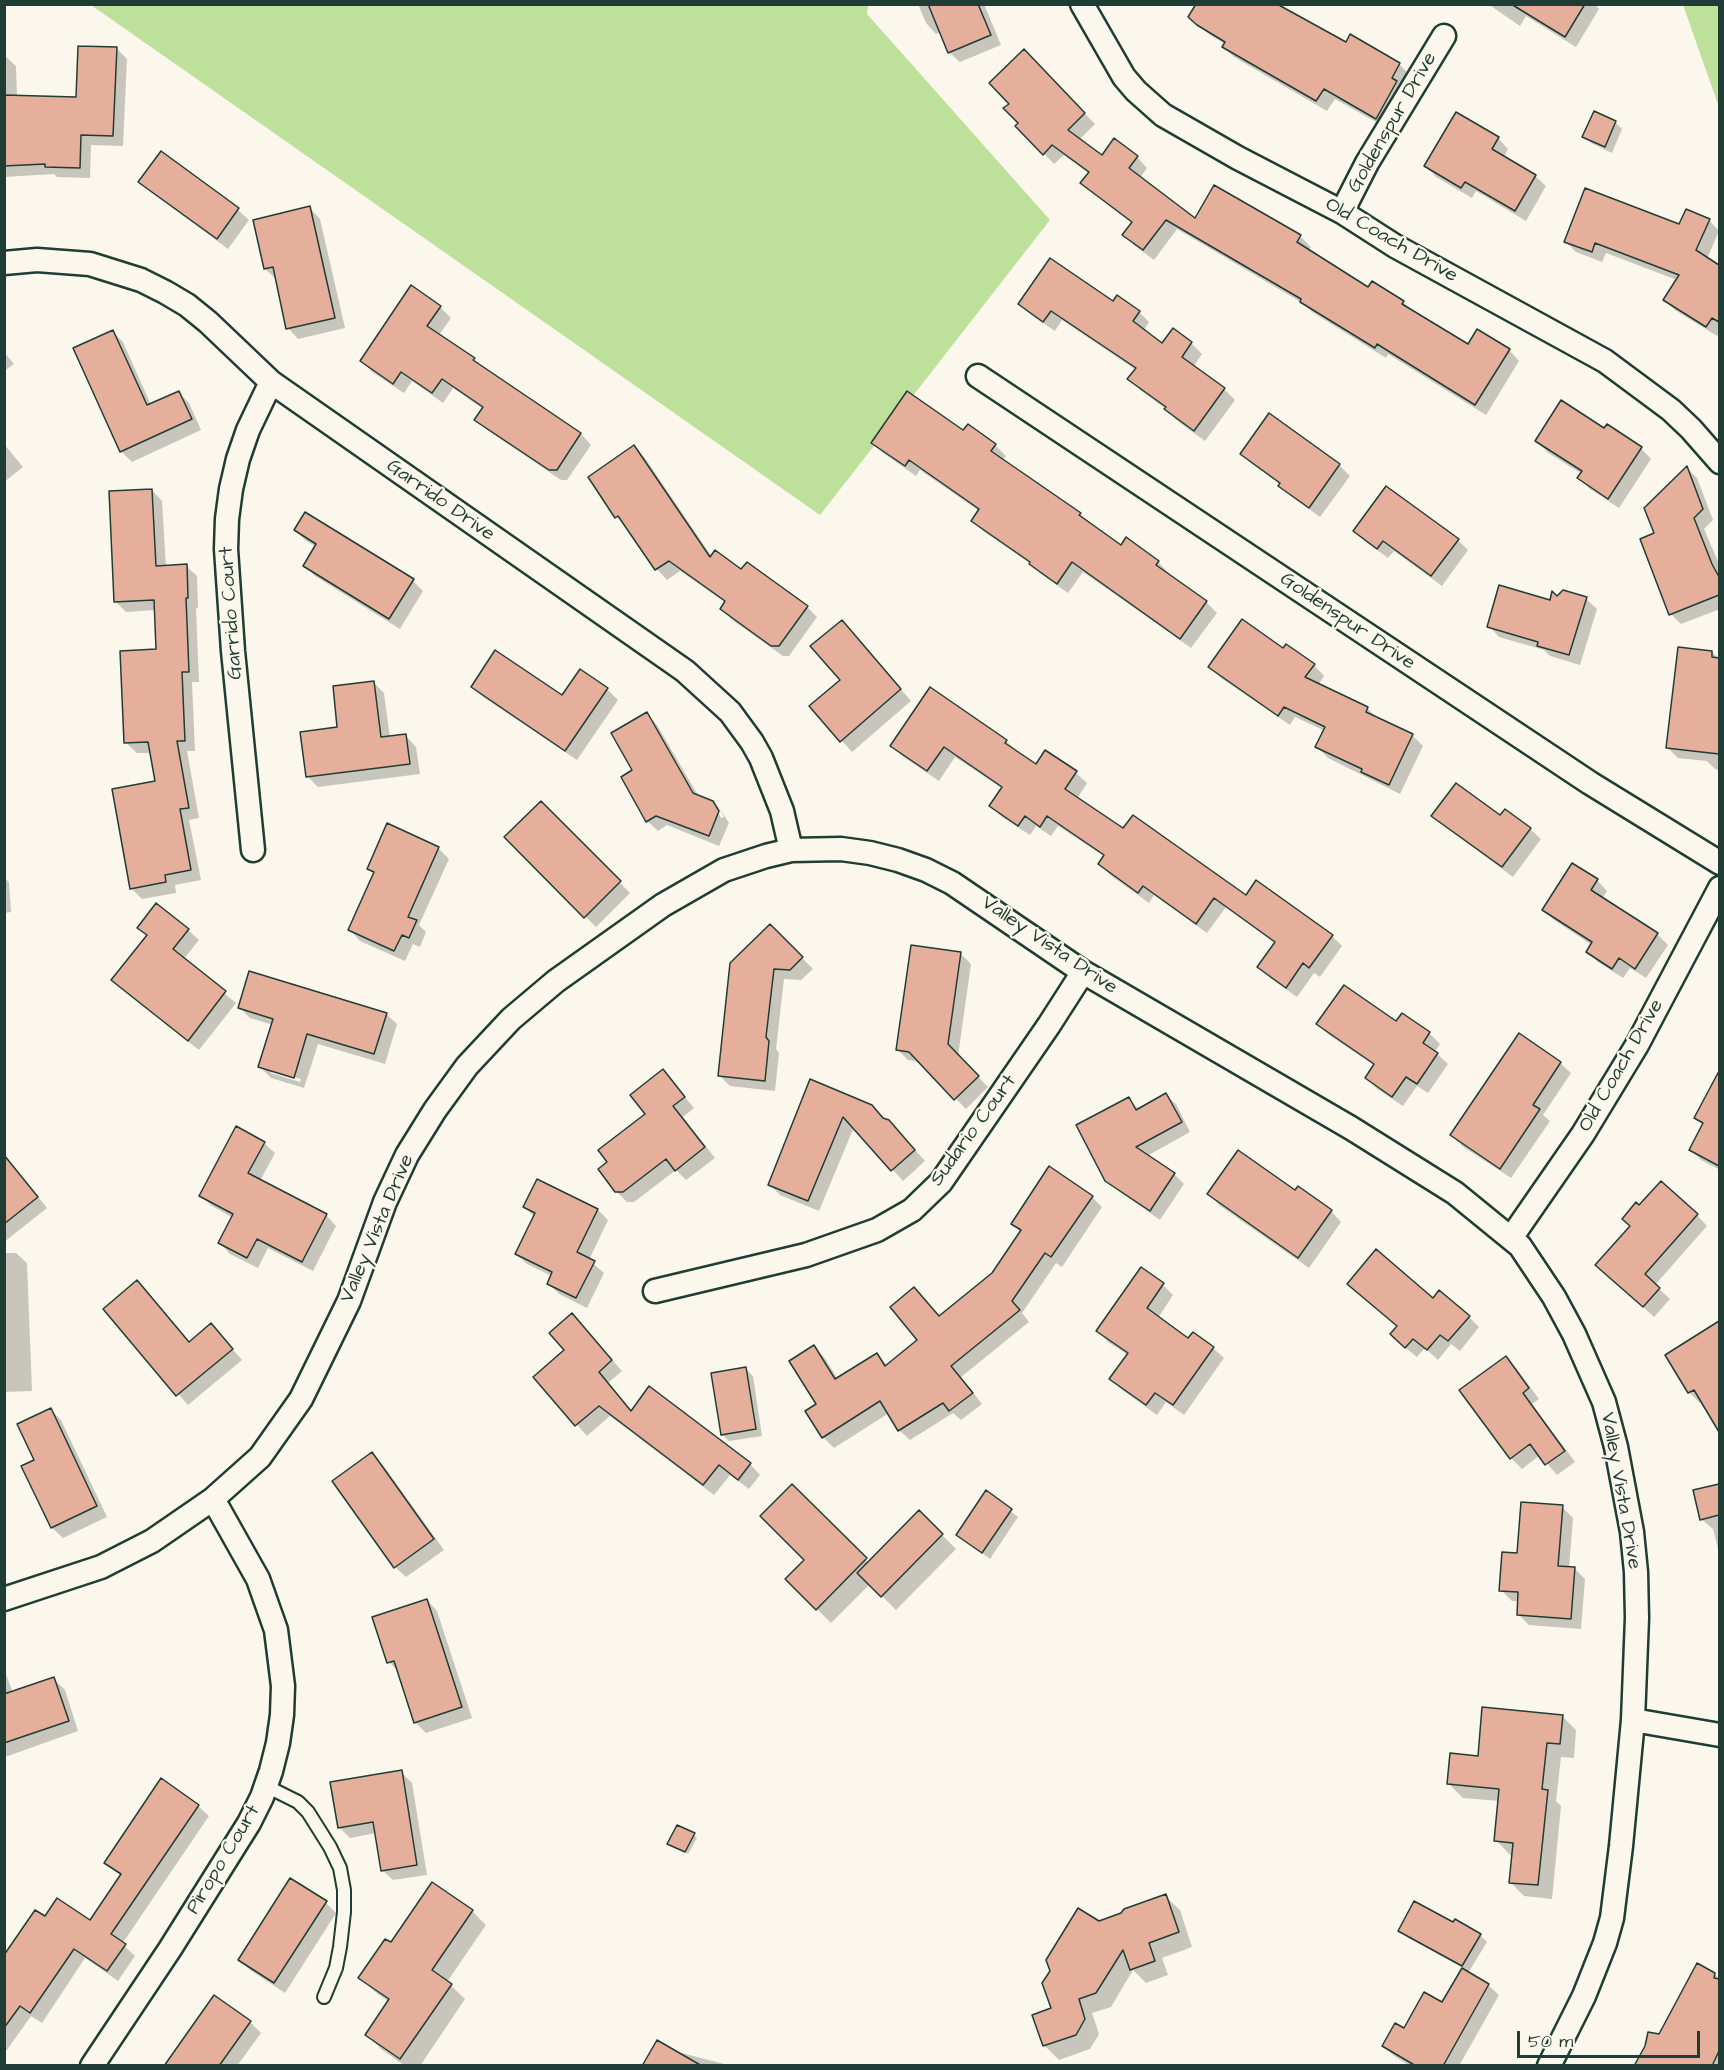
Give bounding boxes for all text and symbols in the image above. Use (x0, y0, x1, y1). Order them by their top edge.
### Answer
street label: Goldenspur Drive (1343, 49, 1443, 197)
street label: Old Coach Drive (1320, 193, 1462, 289)
street label: Garrido Drive (381, 455, 499, 547)
street label: Garrido Court (215, 546, 249, 680)
street label: Goldenspur Drive (1275, 568, 1419, 676)
street label: Valley Vista Drive (976, 892, 1122, 1000)
street label: Old Coach Drive (1574, 995, 1670, 1137)
street label: Sudario Court (926, 1071, 1022, 1191)
street label: Valley Vista Drive (336, 1151, 420, 1307)
street label: Valley Vista Drive (1594, 1411, 1646, 1571)
street label: Piropo Court (182, 1801, 266, 1919)
scale bar (1520, 2019, 1703, 2057)
text: 50 m (1528, 2029, 1573, 2054)

